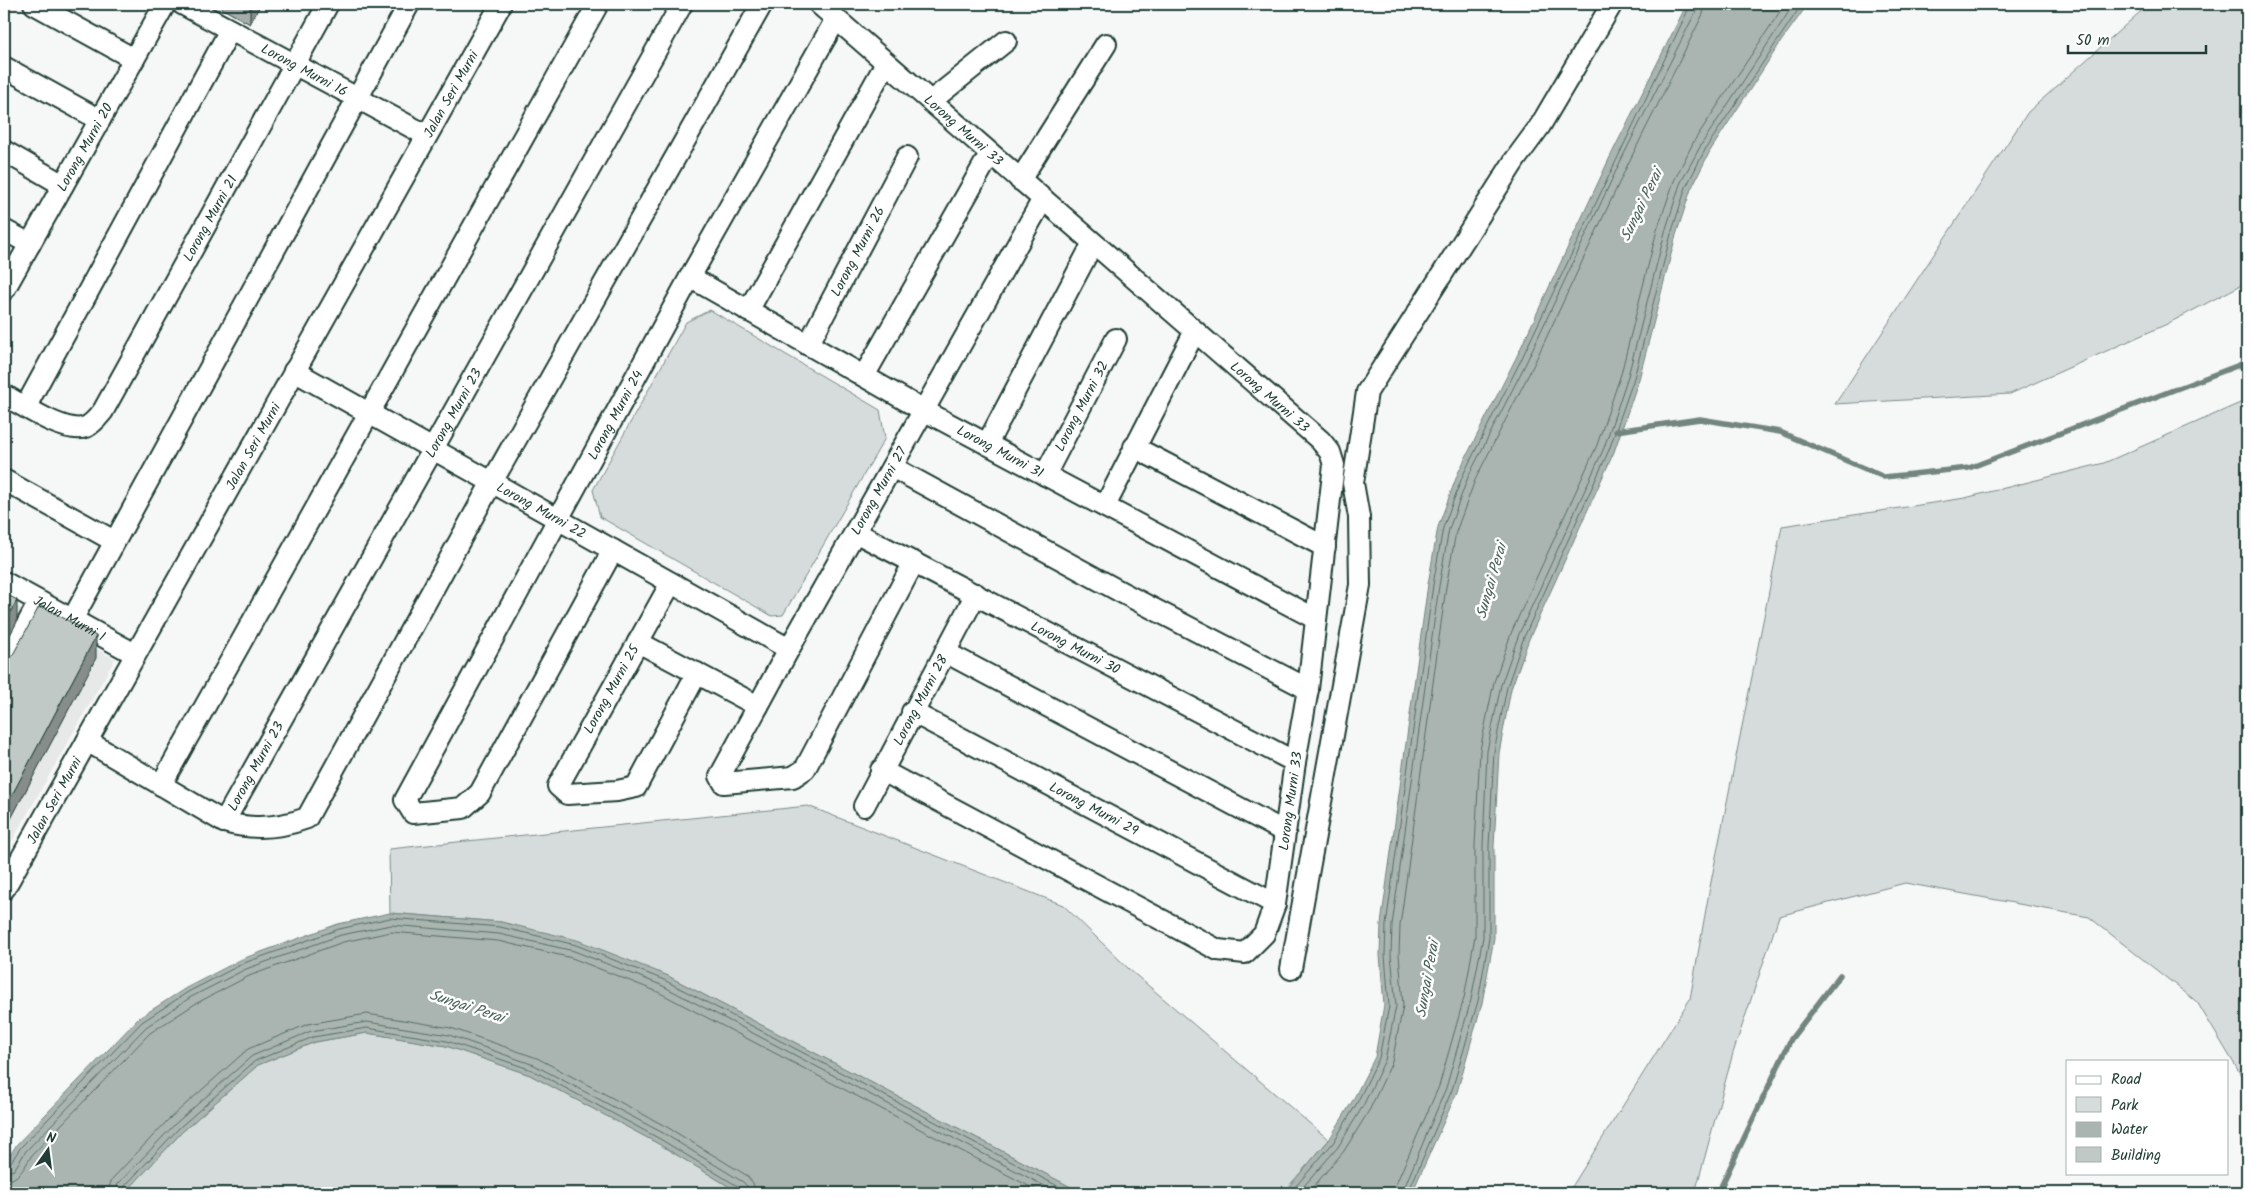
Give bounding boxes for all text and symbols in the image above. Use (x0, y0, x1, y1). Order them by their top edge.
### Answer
scale bar (2068, 22, 2206, 54)
text: 50 m (2076, 29, 2110, 53)
street label: Lorong Murni 16 (257, 38, 351, 103)
street label: Jalan Seri Murni (418, 46, 485, 142)
street label: Lorong Murni 33 (918, 90, 1008, 172)
street label: Lorong Murni 20 (52, 99, 119, 196)
water label: Sungai Perai (1614, 162, 1671, 245)
street label: Lorong Murni 21 (178, 171, 243, 266)
street label: Lorong Murni 26 (825, 203, 891, 301)
street label: Lorong Murni 33 (1225, 356, 1314, 438)
street label: Lorong Murni 32 (1049, 357, 1115, 456)
street label: Lorong Murni 23 (420, 364, 488, 462)
street label: Lorong Murni 24 (582, 366, 649, 464)
street label: Jalan Seri Murni (220, 398, 287, 494)
street label: Lorong Murni 31 (952, 420, 1048, 484)
street label: Lorong Murni 27 (846, 443, 913, 539)
street label: Lorong Murni 22 (492, 477, 590, 545)
water label: Sungai Perai (1470, 537, 1515, 622)
street label: Jalan Murni 1 (29, 590, 109, 648)
street label: Lorong Murni 30 (1026, 616, 1124, 681)
street label: Lorong Murni 25 (578, 639, 646, 738)
street label: Lorong Murni 28 (888, 650, 954, 750)
street label: Lorong Murni 23 (222, 718, 290, 816)
street label: Lorong Murni 33 (1273, 750, 1309, 852)
street label: Jalan Seri Murni (22, 752, 88, 848)
street label: Lorong Murni 29 (1045, 776, 1142, 842)
water label: Sungai Perai (1409, 936, 1447, 1019)
water label: Sungai Perai (426, 984, 510, 1031)
legend (2066, 1060, 2228, 1174)
text: Road (2111, 1068, 2142, 1092)
text: Park (2111, 1094, 2139, 1118)
text: Water (2111, 1118, 2148, 1142)
north arrow (22, 1124, 72, 1174)
text: N (44, 1127, 58, 1150)
text: Building (2111, 1144, 2161, 1168)

